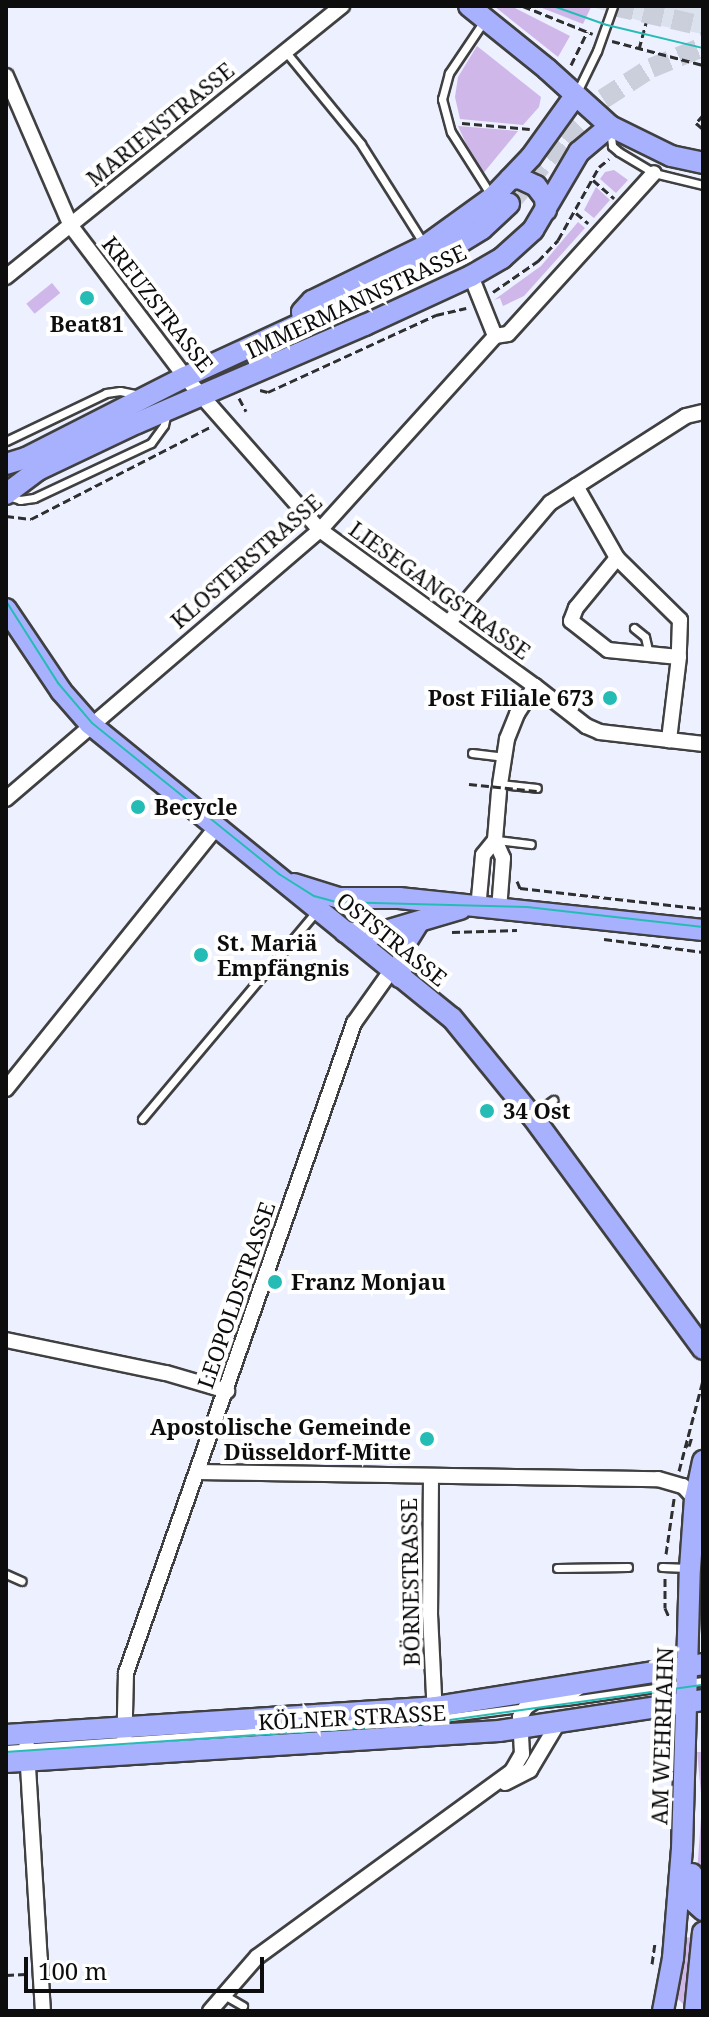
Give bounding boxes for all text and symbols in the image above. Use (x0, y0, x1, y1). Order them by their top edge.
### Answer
street label: MARIENSTRASSE (81, 57, 239, 191)
street label: KREUZSTRASSE (97, 231, 219, 377)
street label: IMMERMANNSTRASSE (242, 238, 470, 364)
marker: Beat81 (78, 289, 96, 307)
place label: Beat81 (50, 311, 124, 337)
street label: KLOSTERSTRASSE (165, 488, 327, 634)
street label: LIESEGANGSTRASSE (344, 515, 536, 665)
place label: Post Filiale 673 (428, 685, 594, 711)
marker: Post Filiale 673 (601, 689, 619, 707)
place label: Becycle (154, 794, 238, 820)
marker: Becycle (129, 798, 147, 816)
street label: OSTSTRASSE (332, 887, 452, 991)
place label: St. Mariä Empfängnis (217, 929, 349, 980)
marker: St. Mariä Empfängnis (192, 946, 210, 964)
place label: 34 Ost (503, 1098, 570, 1124)
marker: 34 Ost (478, 1102, 496, 1120)
street label: LEOPOLDSTRASSE (192, 1198, 280, 1392)
place label: Franz Monjau (291, 1269, 446, 1295)
marker: Franz Monjau (266, 1273, 284, 1291)
place label: Apostolische Gemeinde Düsseldorf-Mitte (150, 1413, 411, 1464)
marker: Apostolische Gemeinde Düsseldorf-Mitte (418, 1430, 436, 1448)
street label: BÖRNESTRASSE (395, 1498, 425, 1666)
street label: AM WEHRHAHN (646, 1647, 678, 1825)
street label: KÖLNER STRASSE (257, 1699, 447, 1735)
scale bar (28, 1941, 268, 1991)
text: 100 m (38, 1954, 107, 1987)

